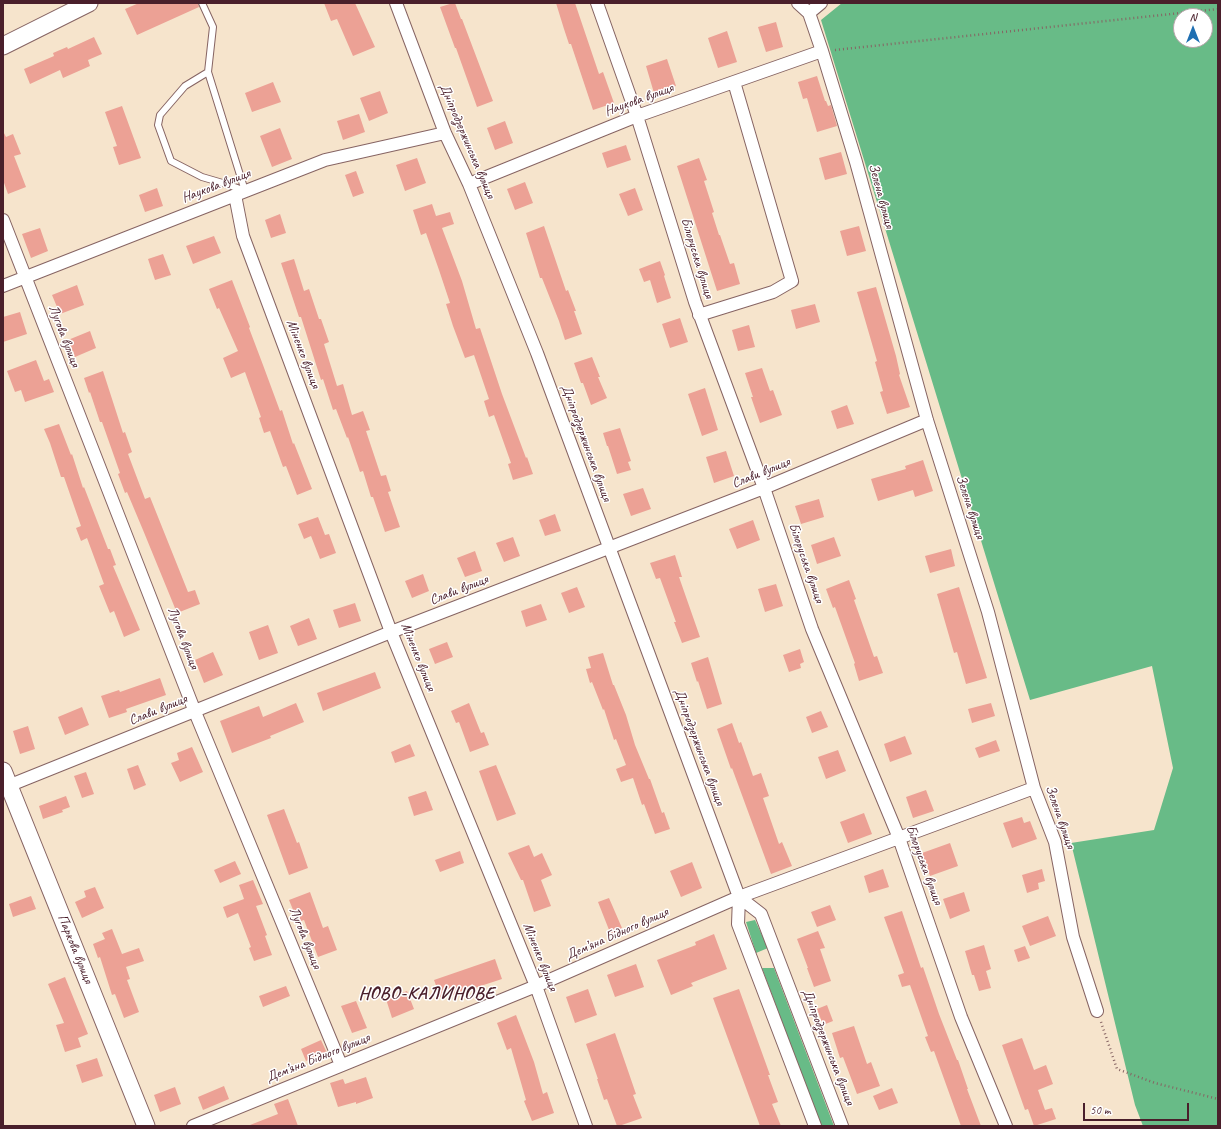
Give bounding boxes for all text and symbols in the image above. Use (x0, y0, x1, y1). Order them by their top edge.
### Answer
north arrow (1173, 8, 1213, 48)
text: N (1190, 10, 1196, 24)
street label: Наукова вулиця (602, 80, 676, 120)
street label: Дніпродзержинська вулиця (435, 81, 499, 201)
street label: Зелена вулиця (864, 162, 898, 230)
street label: Наукова вулиця (179, 165, 253, 207)
street label: Білоруська вулиця (677, 216, 717, 300)
street label: Лугова вулиця (45, 303, 83, 369)
street label: Міненко вулиця (282, 317, 324, 391)
street label: Дніпродзержинська вулиця (557, 382, 615, 504)
street label: Слави вулиця (730, 454, 792, 492)
street label: Зелена вулиця (952, 473, 988, 541)
street label: Білоруська вулиця (785, 521, 827, 605)
street label: Слави вулиця (427, 571, 491, 609)
street label: Лугова вулиця (164, 605, 202, 671)
street label: Міненко вулиця (397, 621, 439, 693)
street label: Дніпродзержинська вулиця (670, 686, 728, 808)
street label: Слави вулиця (127, 691, 189, 729)
street label: Зелена вулиця (1041, 783, 1079, 851)
street label: Білоруська вулиця (902, 823, 946, 907)
street label: Дем’яна Бідного вулиця (563, 904, 671, 964)
street label: Лугова вулиця (285, 905, 325, 971)
street label: Паркова вулиця (54, 912, 96, 986)
street label: Міненко вулиця (519, 921, 561, 993)
district label: НОВО-КАЛИНОВЕ (356, 983, 498, 1005)
street label: Дніпродзержинська вулиця (798, 987, 858, 1107)
street label: Дем’яна Бідного вулиця (264, 1030, 372, 1086)
scale bar (1085, 1095, 1191, 1121)
text: 50 m (1090, 1102, 1110, 1118)

